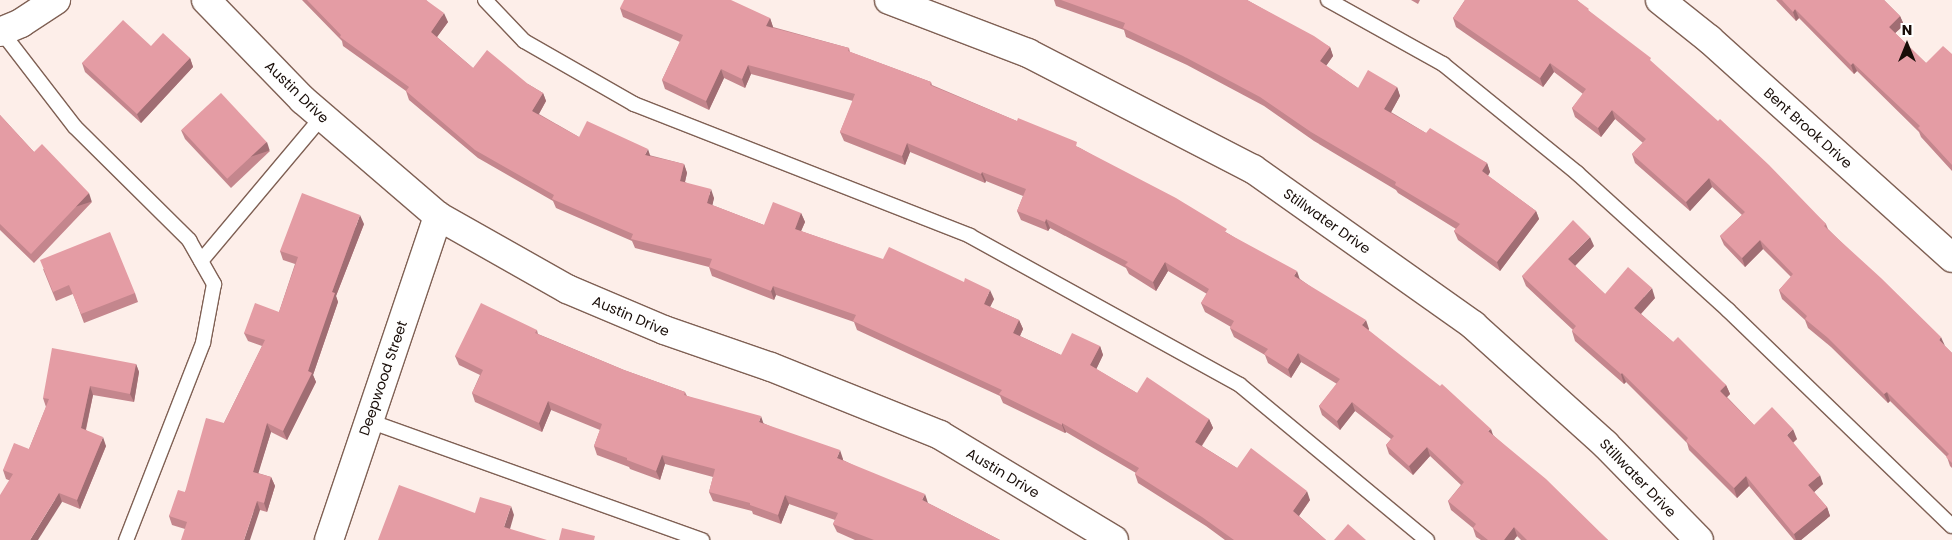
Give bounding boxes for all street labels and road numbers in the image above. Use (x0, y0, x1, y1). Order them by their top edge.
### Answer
street label: Austin Drive (262, 57, 332, 127)
street label: Bent Brook Drive (1760, 84, 1856, 172)
street label: Stillwater Drive (1280, 185, 1374, 257)
street label: Austin Drive (590, 292, 672, 340)
street label: Deepwood Street (355, 318, 411, 438)
street label: Stillwater Drive (1596, 435, 1680, 521)
street label: Austin Drive (964, 445, 1042, 501)

